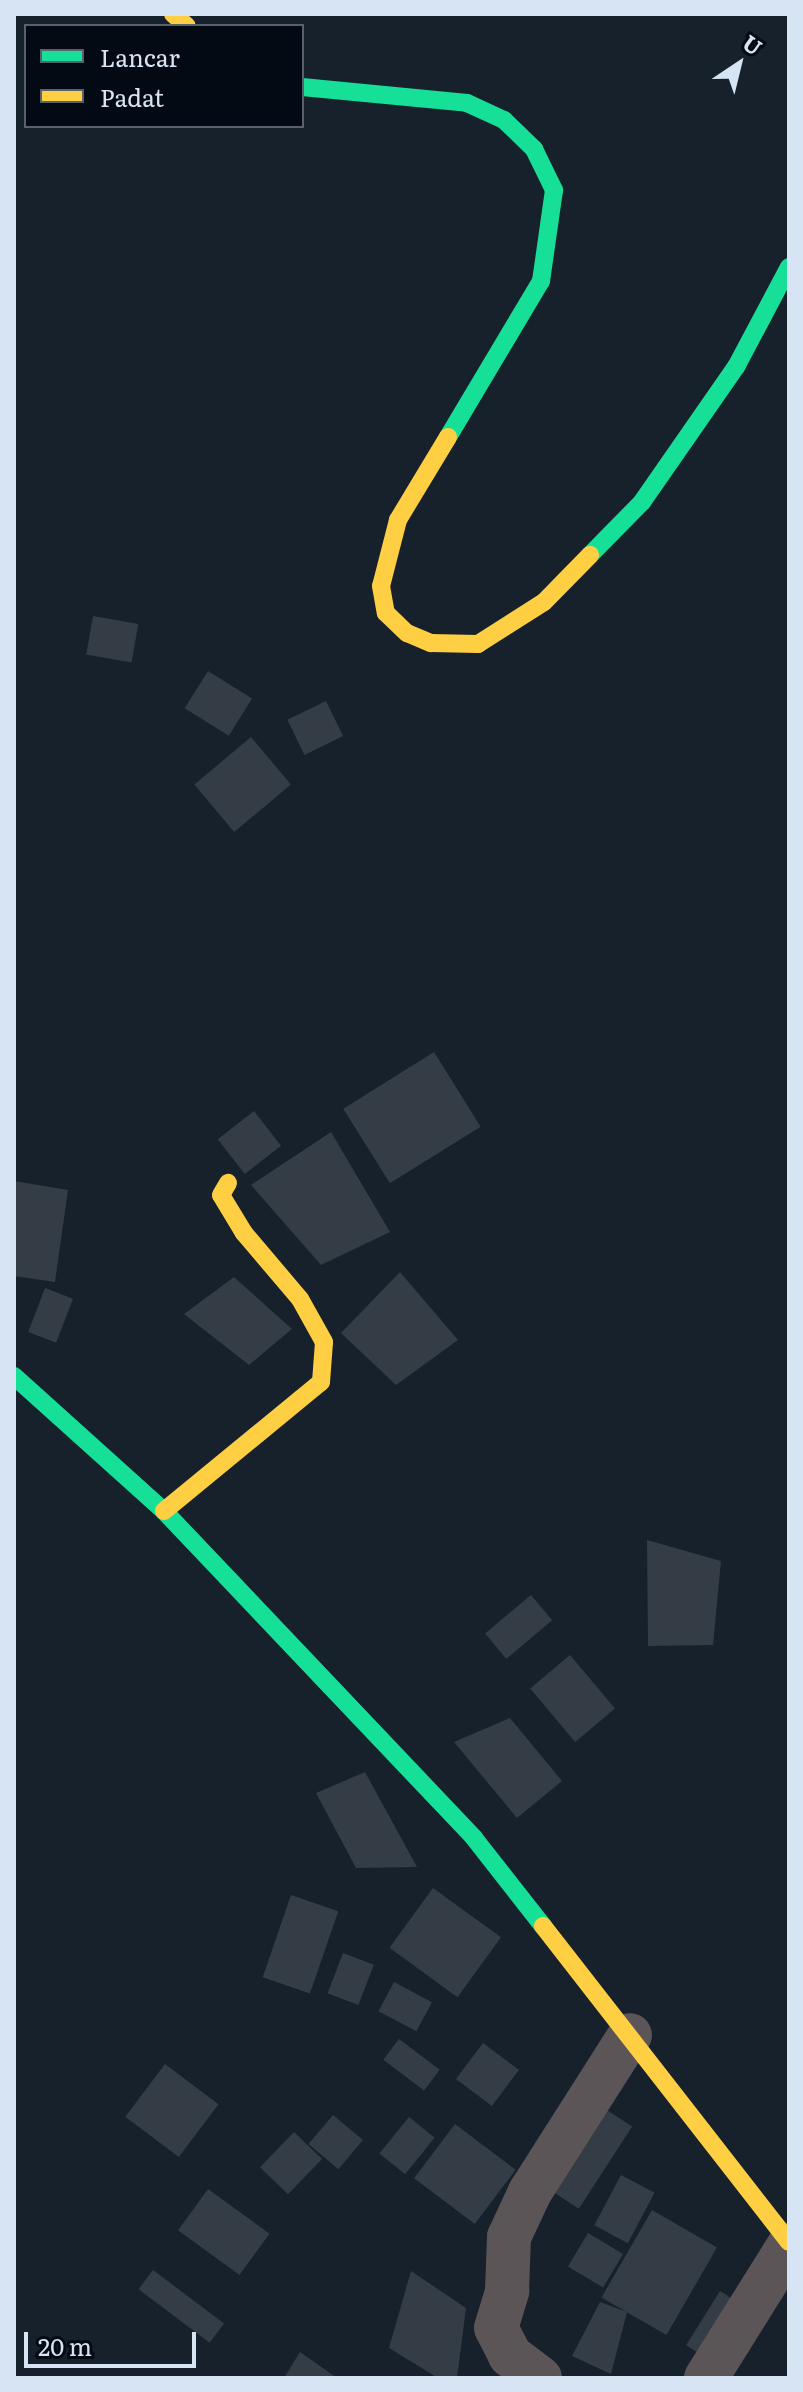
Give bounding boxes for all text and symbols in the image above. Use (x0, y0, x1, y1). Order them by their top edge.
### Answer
legend (24, 24, 304, 128)
north arrow (699, 24, 779, 104)
text: U (736, 25, 770, 62)
text: Lancar (100, 39, 180, 74)
text: Padat (100, 79, 164, 114)
scale bar (28, 2316, 200, 2366)
text: 20 m (38, 2328, 92, 2363)

